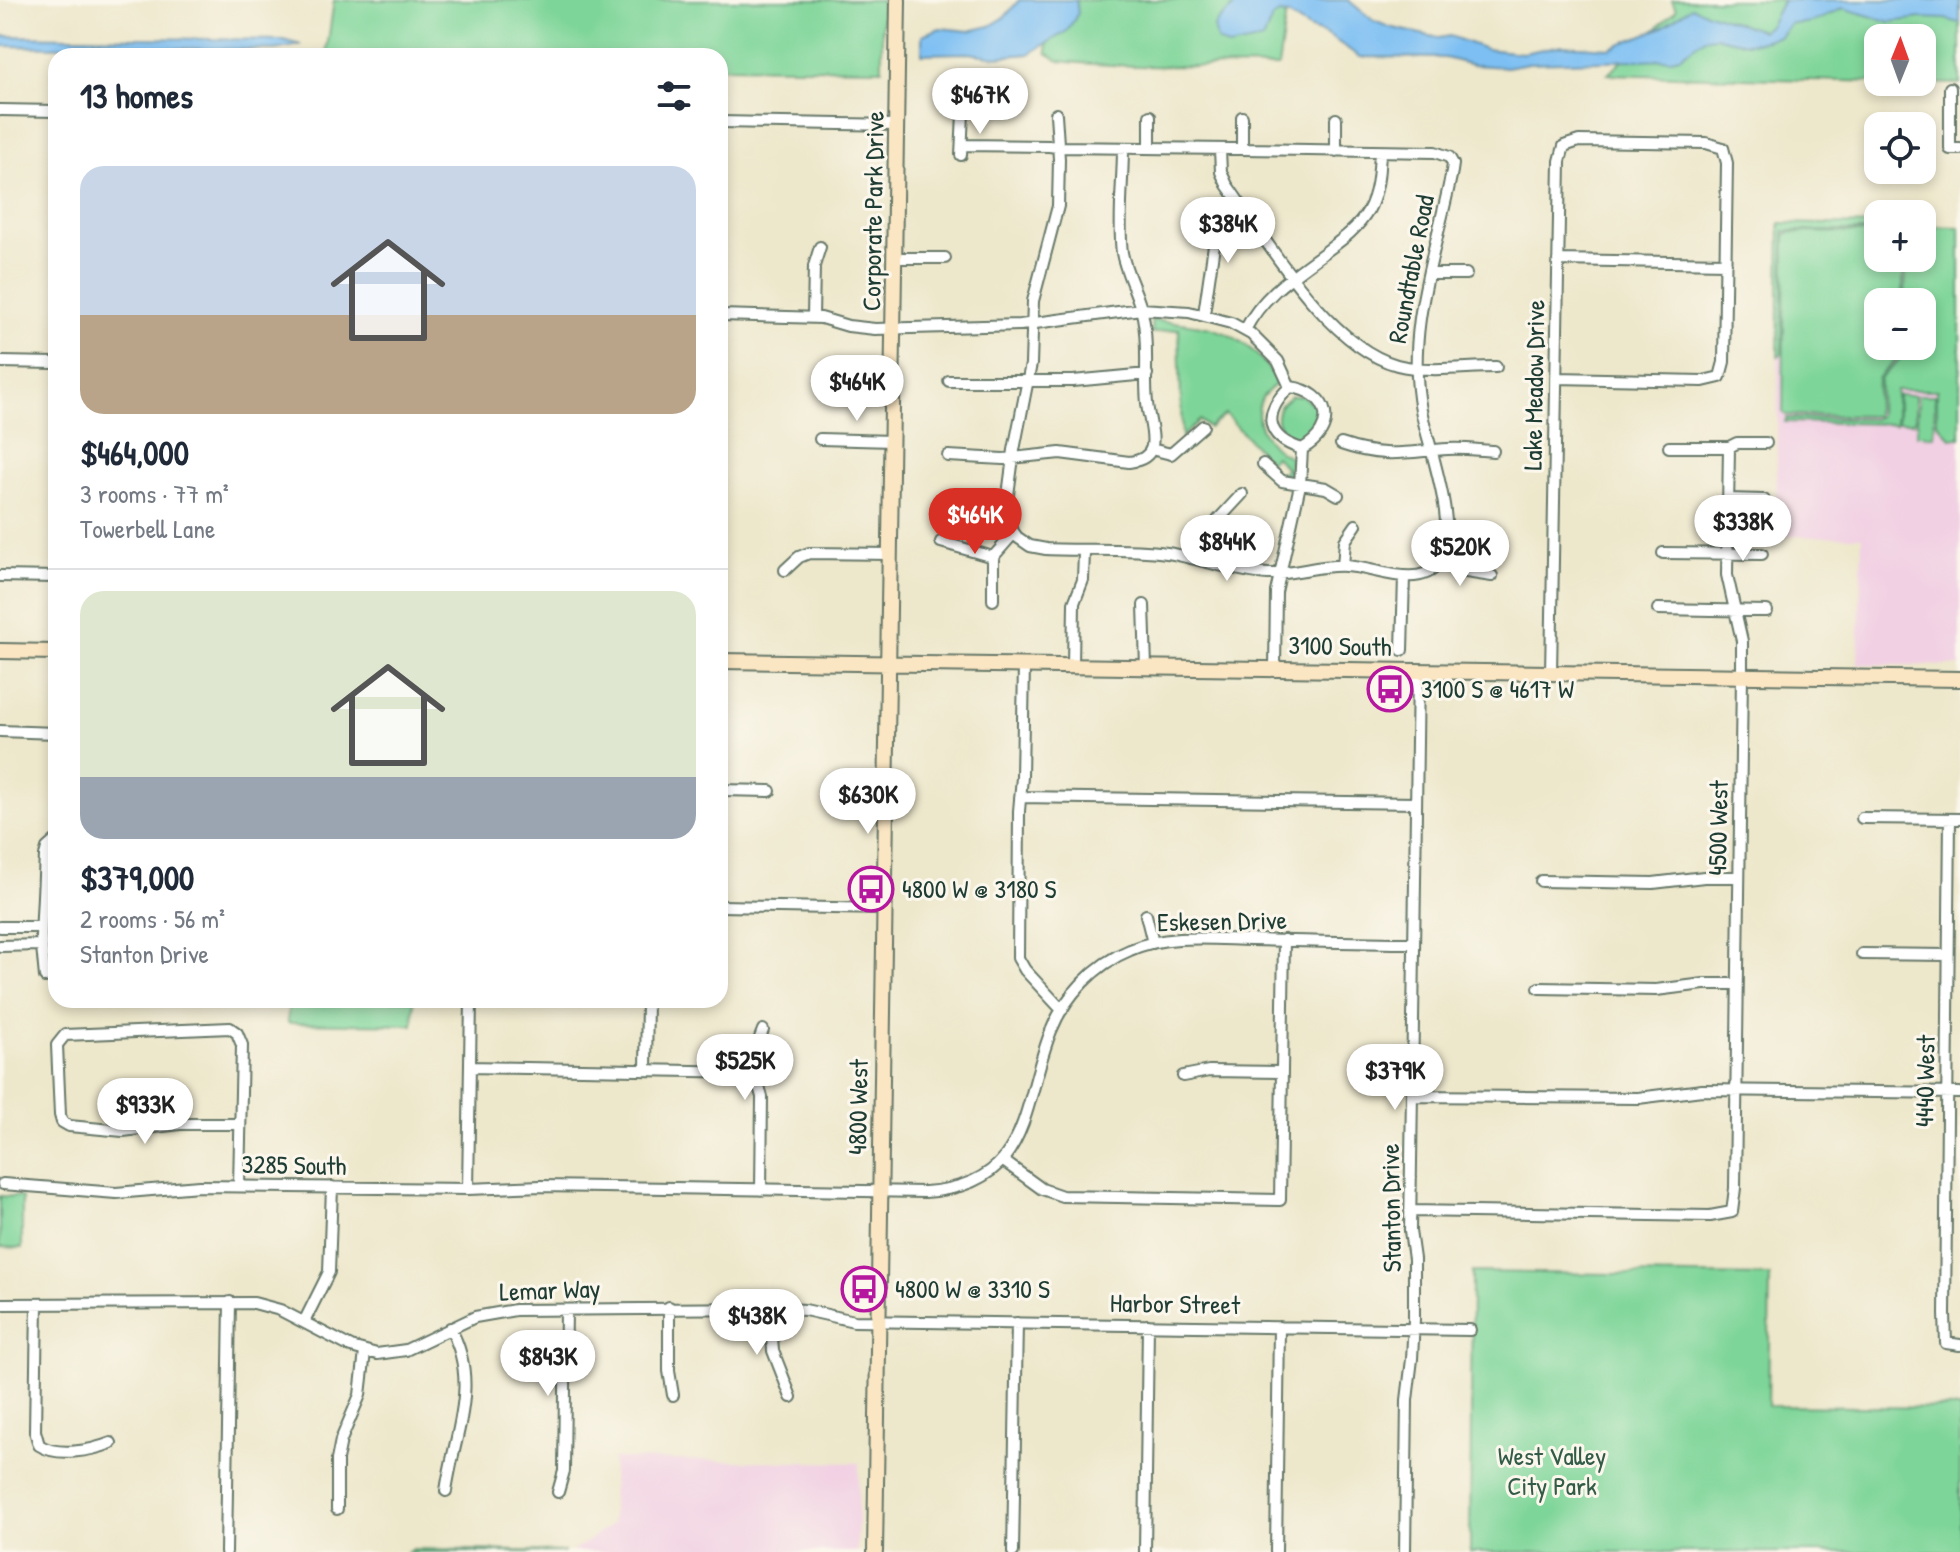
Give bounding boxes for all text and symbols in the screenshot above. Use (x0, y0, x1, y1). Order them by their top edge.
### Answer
north arrow (1864, 24, 1936, 96)
map controls (1864, 24, 1936, 360)
pin: $467K (924, 68, 1036, 136)
text: 13 homes (80, 73, 193, 119)
icon: filters (652, 74, 696, 118)
text: $467K (950, 76, 1010, 111)
street label: Corporate Park Drive (853, 111, 892, 311)
button: locate (1864, 112, 1936, 184)
street label: Roundtable Road (1379, 192, 1442, 346)
pin: $384K (1172, 197, 1284, 265)
button: + (1864, 200, 1936, 272)
text: $384K (1198, 205, 1258, 240)
icon: home (316, 218, 460, 362)
button: − (1864, 288, 1936, 360)
street label: Lake Meadow Drive (1515, 299, 1552, 471)
pin: $464K (801, 355, 913, 423)
text: $464K (829, 363, 885, 398)
text: $464,000 (80, 430, 189, 476)
text: 3 rooms · 77 m² (80, 476, 229, 511)
pin: $464K (919, 488, 1031, 556)
pin: $338K (1687, 495, 1799, 563)
text: $464K (947, 496, 1003, 531)
text: $338K (1712, 503, 1774, 538)
text: Towerbell Lane (80, 511, 215, 546)
pin: $844K (1171, 515, 1283, 583)
pin: $520K (1404, 520, 1516, 588)
text: $844K (1198, 523, 1256, 558)
text: $520K (1429, 528, 1491, 563)
street label: 3100 South (1288, 627, 1392, 664)
icon: home (316, 643, 460, 787)
bus stop icon: 3100 S @ 4617 W (1366, 665, 1414, 713)
place label: 3100 S @ 4617 W (1421, 671, 1574, 706)
pin: $630K (812, 768, 924, 836)
text: $630K (838, 776, 898, 811)
street label: 4500 West (1699, 779, 1736, 876)
text: $379,000 (80, 855, 194, 901)
bus stop icon: 4800 W @ 3180 S (847, 865, 895, 913)
place label: 4800 W @ 3180 S (902, 871, 1057, 906)
text: 2 rooms · 56 m² (80, 901, 225, 936)
street label: Eskesen Drive (1157, 902, 1287, 939)
text: Stanton Drive (80, 936, 209, 971)
pin: $525K (689, 1034, 801, 1102)
street label: 4440 West (1906, 1034, 1943, 1127)
text: $525K (715, 1042, 775, 1077)
pin: $379K (1339, 1044, 1451, 1112)
text: $379K (1365, 1052, 1425, 1087)
street label: 4800 West (839, 1058, 876, 1155)
pin: $933K (89, 1078, 201, 1146)
text: $933K (115, 1086, 175, 1121)
street label: Stanton Drive (1372, 1143, 1409, 1273)
street label: 3285 South (241, 1146, 347, 1183)
bus stop icon: 4800 W @ 3310 S (840, 1265, 888, 1313)
street label: Lemar Way (499, 1270, 601, 1309)
place label: 4800 W @ 3310 S (895, 1271, 1050, 1306)
street label: Harbor Street (1110, 1285, 1241, 1322)
pin: $438K (701, 1289, 813, 1357)
text: $438K (727, 1297, 787, 1332)
pin: $843K (492, 1330, 604, 1398)
text: $843K (518, 1338, 578, 1373)
park label: West Valley City Park (1498, 1438, 1606, 1503)

